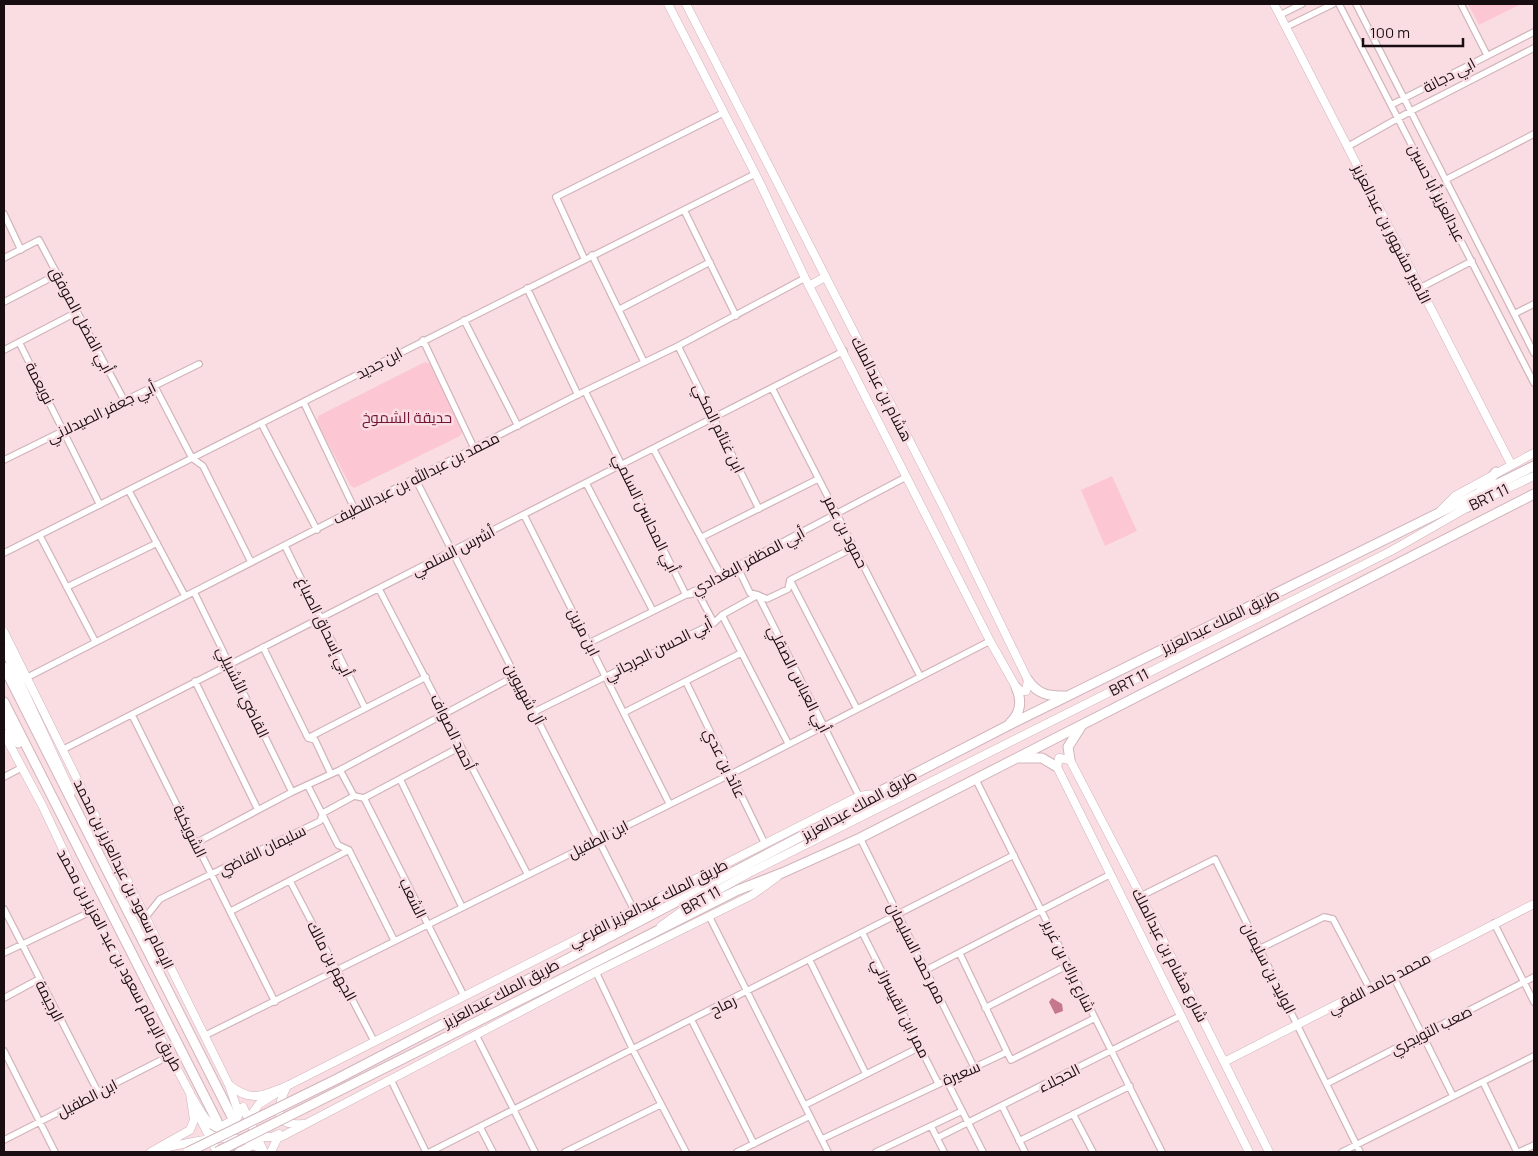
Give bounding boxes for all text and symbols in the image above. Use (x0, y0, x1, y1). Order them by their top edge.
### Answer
scale bar (1363, 15, 1463, 47)
text: 100 m (1370, 22, 1410, 43)
street label: ابي دجانة (1419, 52, 1480, 99)
street label: عبدالعزيز أبا حسين (1403, 140, 1471, 246)
street label: الأمير مشهور بن عبدالعزيز (1347, 160, 1436, 307)
street label: أبي الفضل الموفق (43, 263, 119, 378)
street label: هشام بن عبدالملك (846, 333, 918, 445)
street label: ابن جديد (352, 342, 406, 384)
street label: نويعمة (20, 358, 60, 408)
street label: أبي جعفر الصيدلاني (43, 376, 160, 449)
street label: ابن غنائم المكي (686, 380, 750, 477)
park label: حديقة الشموخ (362, 407, 452, 429)
street label: محمد بن عبدالله بن عبداللطيف (329, 427, 503, 529)
street label: أبي المحاسن السلمي (606, 450, 684, 577)
street label: BRT 11 (1466, 478, 1512, 516)
street label: حمود بن عمر (818, 491, 873, 572)
street label: أشرس السلمي (408, 521, 499, 583)
street label: أبي المظفر البغدادي (688, 522, 809, 602)
street label: أبي إسحاق الصباغ (290, 574, 358, 681)
street label: طريق الملك عبدالعزيز (1157, 583, 1282, 659)
street label: ابن مزين (563, 604, 605, 660)
street label: أبي الحسن الجرجاني (600, 613, 717, 687)
street label: أبي العباس الصقلي (761, 622, 835, 737)
street label: القاضي الأشبيلي (210, 643, 274, 742)
street label: آل شهيوين (500, 660, 550, 728)
street label: BRT 11 (1106, 663, 1152, 701)
street label: أحمد الصواف (425, 690, 481, 774)
street label: عائذ بن عدي (697, 724, 751, 803)
street label: طريق الملك عبدالعزيز (797, 765, 920, 846)
street label: الإمام سعود بن عبدالعزيز بن محمد (69, 775, 179, 973)
street label: الشويكية (168, 801, 212, 861)
street label: ابن الطفيل (564, 815, 632, 863)
street label: سليمان القاضي (215, 820, 310, 882)
street label: طريق الإمام سعود بن عبد العزيز بن محمد (52, 845, 188, 1075)
street label: طريق الملك عبدالعزيز الفرعي (565, 854, 732, 954)
street label: الشعب (394, 874, 432, 922)
street label: BRT 11 (678, 881, 724, 919)
street label: شارع هشام بن عبدالملك (1126, 884, 1213, 1026)
street label: ممر حمد السليمان (882, 899, 952, 1007)
street label: شارع براك بن غرير (1036, 916, 1100, 1016)
street label: الجهم بن مالك (302, 917, 362, 1005)
street label: الوليد بن سليمان (1237, 919, 1301, 1017)
street label: محمد حامد الفقي (1324, 947, 1435, 1021)
street label: طريق الملك عبدالعزيز (438, 954, 563, 1033)
street label: ممر ابن القيسراني (865, 954, 935, 1062)
street label: الرجيمة (31, 977, 69, 1025)
street label: رماح (706, 990, 740, 1021)
street label: صعب التويجري (1386, 1000, 1476, 1061)
street label: سعيرة (939, 1056, 983, 1090)
street label: الحجلاء (1034, 1059, 1084, 1097)
street label: ابن الطفيل (53, 1074, 121, 1122)

